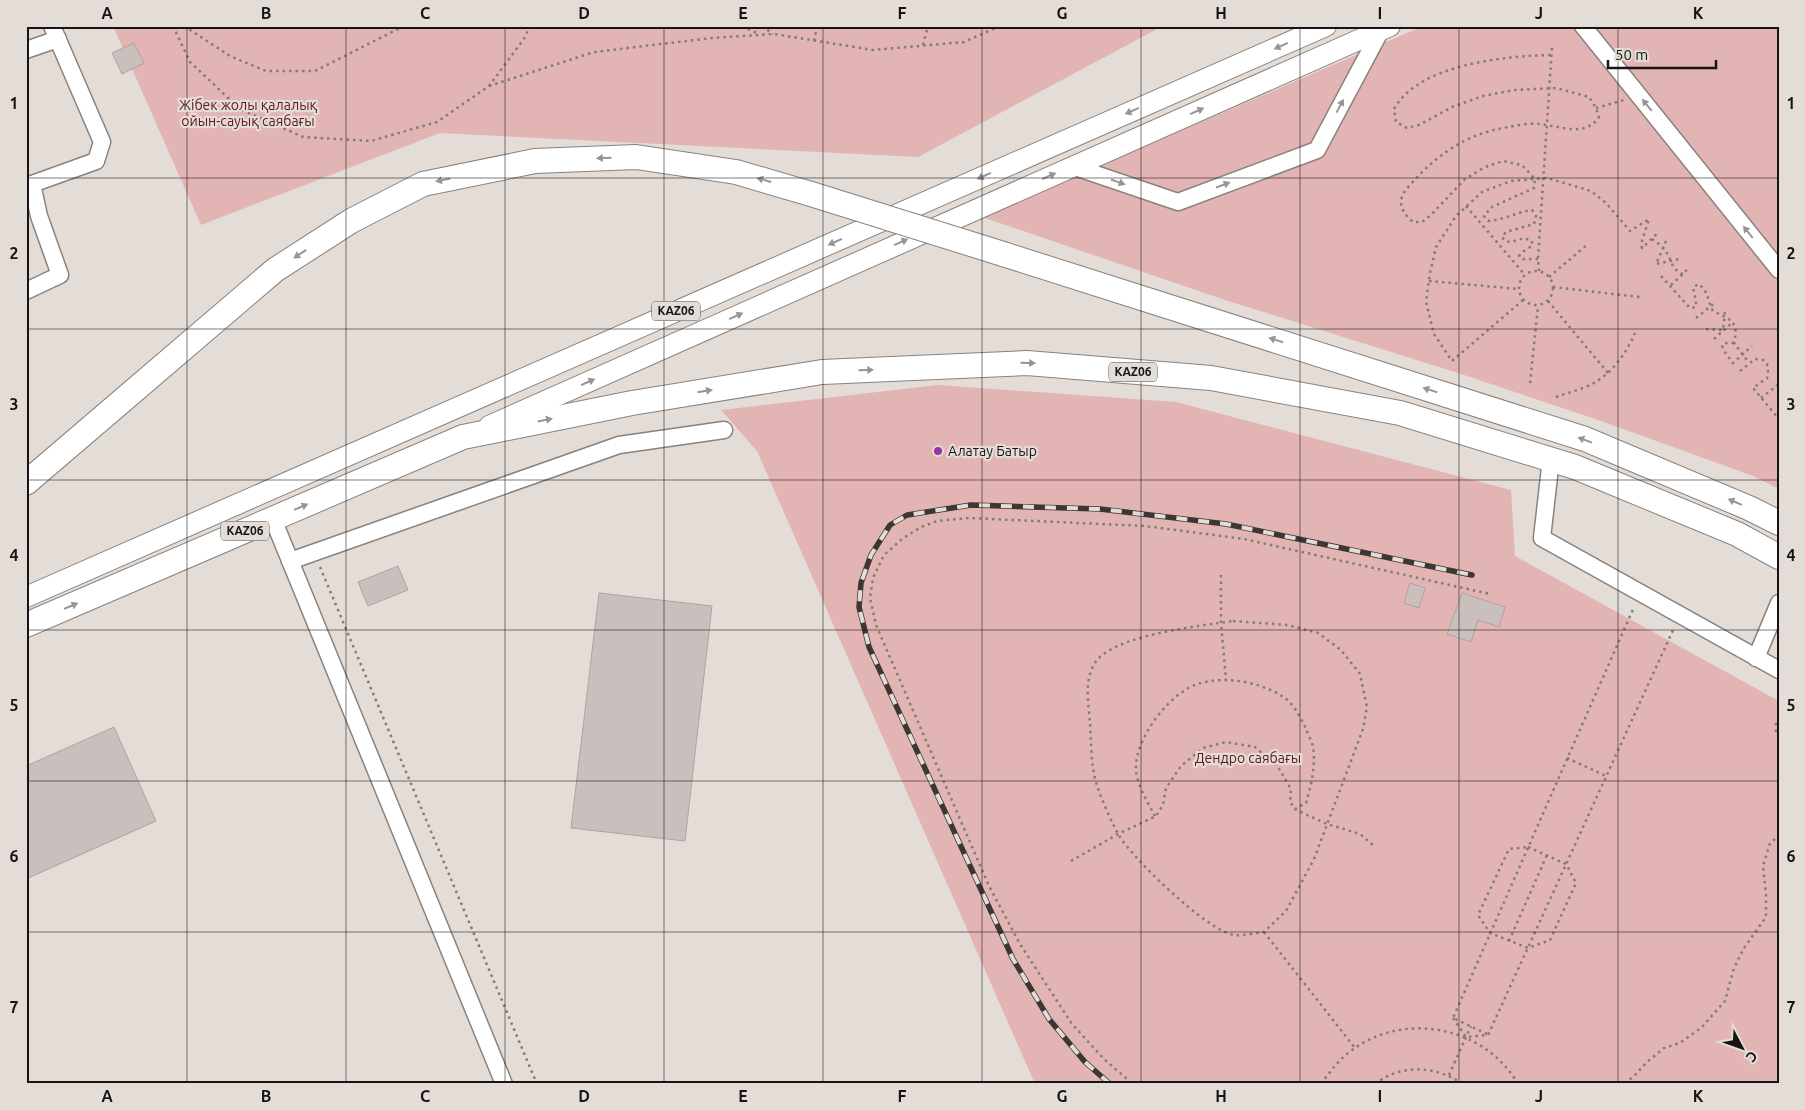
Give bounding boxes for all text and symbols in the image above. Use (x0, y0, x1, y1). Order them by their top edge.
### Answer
text: A (101, 4, 113, 22)
text: B (261, 4, 271, 22)
text: C (420, 4, 430, 22)
text: D (578, 4, 590, 22)
text: E (738, 4, 748, 22)
text: F (898, 4, 907, 22)
text: G (1056, 4, 1068, 22)
text: H (1215, 4, 1227, 22)
text: I (1378, 4, 1382, 22)
text: J (1535, 4, 1543, 22)
text: K (1693, 4, 1704, 22)
scale bar (1608, 38, 1715, 70)
one-way arrow (1274, 42, 1288, 50)
text: 50 m (1615, 46, 1648, 63)
text: 1 (9, 94, 19, 112)
text: 1 (1786, 94, 1796, 112)
park label: Жібек жолы қалалық ойын-сауық саябағы (179, 97, 318, 129)
one-way arrow (1336, 99, 1344, 114)
one-way arrow (1641, 99, 1652, 112)
one-way arrow (1190, 107, 1204, 115)
one-way arrow (1125, 108, 1139, 116)
one-way arrow (595, 155, 611, 163)
one-way arrow (1042, 172, 1056, 180)
one-way arrow (977, 173, 991, 181)
one-way arrow (435, 176, 451, 184)
one-way arrow (756, 176, 771, 184)
one-way arrow (1111, 179, 1126, 186)
one-way arrow (1216, 181, 1231, 189)
one-way arrow (1743, 226, 1754, 239)
one-way arrow (828, 238, 842, 246)
one-way arrow (894, 238, 908, 246)
text: 2 (9, 244, 19, 262)
text: 2 (1786, 244, 1796, 262)
one-way arrow (293, 249, 306, 259)
road number: KАZ06 (652, 302, 700, 321)
one-way arrow (729, 311, 743, 319)
one-way arrow (1268, 336, 1283, 344)
one-way arrow (1021, 359, 1037, 367)
road number: KАZ06 (1109, 362, 1157, 382)
one-way arrow (858, 365, 874, 373)
one-way arrow (581, 377, 595, 385)
one-way arrow (1423, 385, 1438, 393)
one-way arrow (697, 387, 713, 395)
text: 3 (9, 395, 19, 413)
text: 3 (1786, 395, 1796, 413)
one-way arrow (538, 416, 554, 424)
one-way arrow (1577, 436, 1592, 444)
place label: Алатау Батыр (948, 443, 1037, 459)
marker: Алатау Батыр (932, 445, 944, 457)
one-way arrow (1728, 497, 1742, 505)
one-way arrow (294, 503, 309, 511)
road number: KАZ06 (221, 522, 269, 540)
text: 4 (9, 546, 19, 564)
text: 4 (1786, 546, 1796, 564)
one-way arrow (64, 602, 79, 610)
text: 5 (9, 696, 19, 714)
text: 5 (1786, 696, 1796, 714)
park label: Дендро саябағы (1195, 750, 1301, 766)
text: 6 (9, 847, 19, 865)
text: 6 (1786, 847, 1796, 865)
text: 7 (9, 998, 19, 1016)
text: 7 (1786, 998, 1796, 1016)
north arrow (1718, 1022, 1768, 1072)
text: С (1743, 1048, 1761, 1065)
text: A (101, 1087, 113, 1105)
text: B (261, 1087, 271, 1105)
text: C (420, 1087, 430, 1105)
text: D (578, 1087, 590, 1105)
text: E (738, 1087, 748, 1105)
text: F (898, 1087, 907, 1105)
text: G (1056, 1087, 1068, 1105)
text: H (1215, 1087, 1227, 1105)
text: I (1378, 1087, 1382, 1105)
text: J (1535, 1087, 1543, 1105)
text: K (1693, 1087, 1704, 1105)

